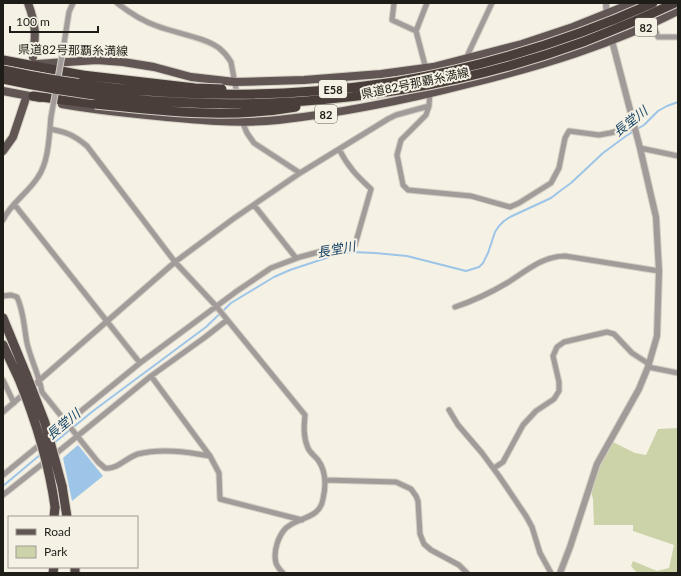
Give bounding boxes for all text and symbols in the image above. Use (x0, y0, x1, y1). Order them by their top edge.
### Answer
scale bar (10, 8, 98, 34)
text: 100 m (16, 14, 50, 29)
road number: 82 (635, 18, 657, 36)
street label: 県道82号那覇糸満線 (18, 42, 128, 58)
street label: 県道82号那覇糸満線 (360, 64, 470, 102)
road number: E58 (319, 80, 347, 98)
water label: 長堂川 (610, 101, 652, 139)
road number: 82 (315, 105, 337, 123)
water label: 長堂川 (315, 237, 359, 260)
water label: 長堂川 (43, 404, 85, 443)
legend (8, 516, 138, 568)
text: Road (44, 524, 71, 539)
text: Park (44, 544, 68, 559)

